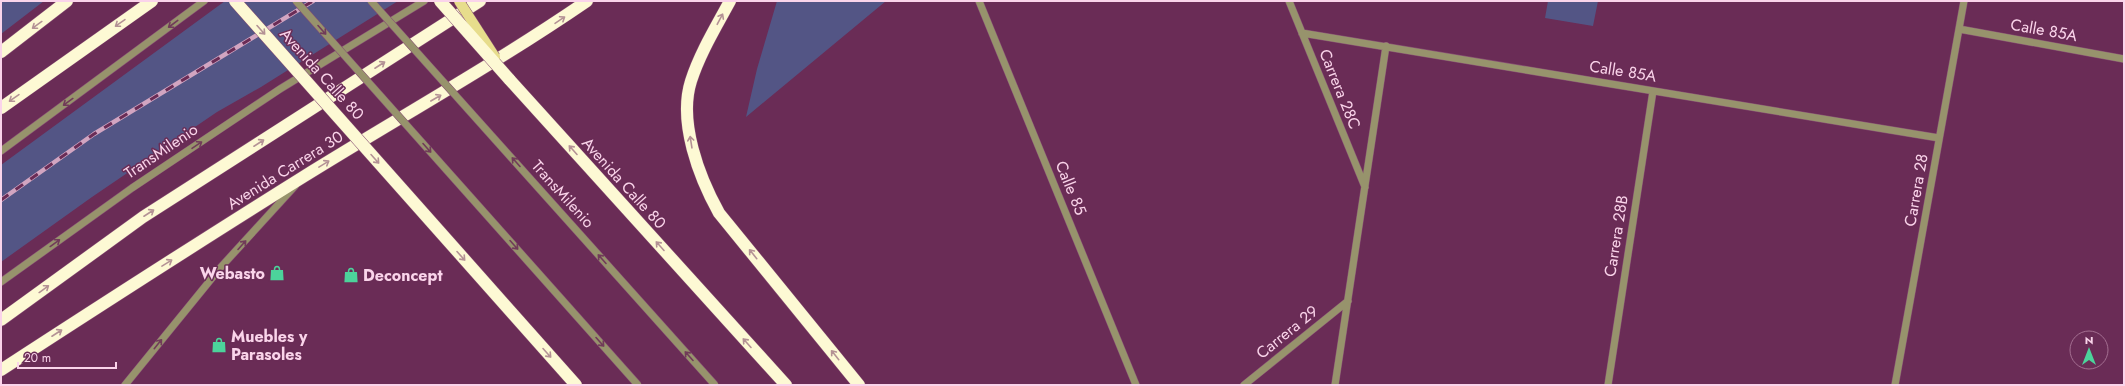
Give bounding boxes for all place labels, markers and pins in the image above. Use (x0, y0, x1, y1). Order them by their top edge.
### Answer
place label: Webasto (200, 262, 265, 285)
shop icon: Webasto (268, 264, 286, 282)
place label: Deconcept (363, 264, 443, 287)
shop icon: Deconcept (342, 266, 360, 284)
place label: Muebles y Parasoles (231, 325, 308, 366)
shop icon: Muebles y Parasoles (210, 336, 228, 354)

